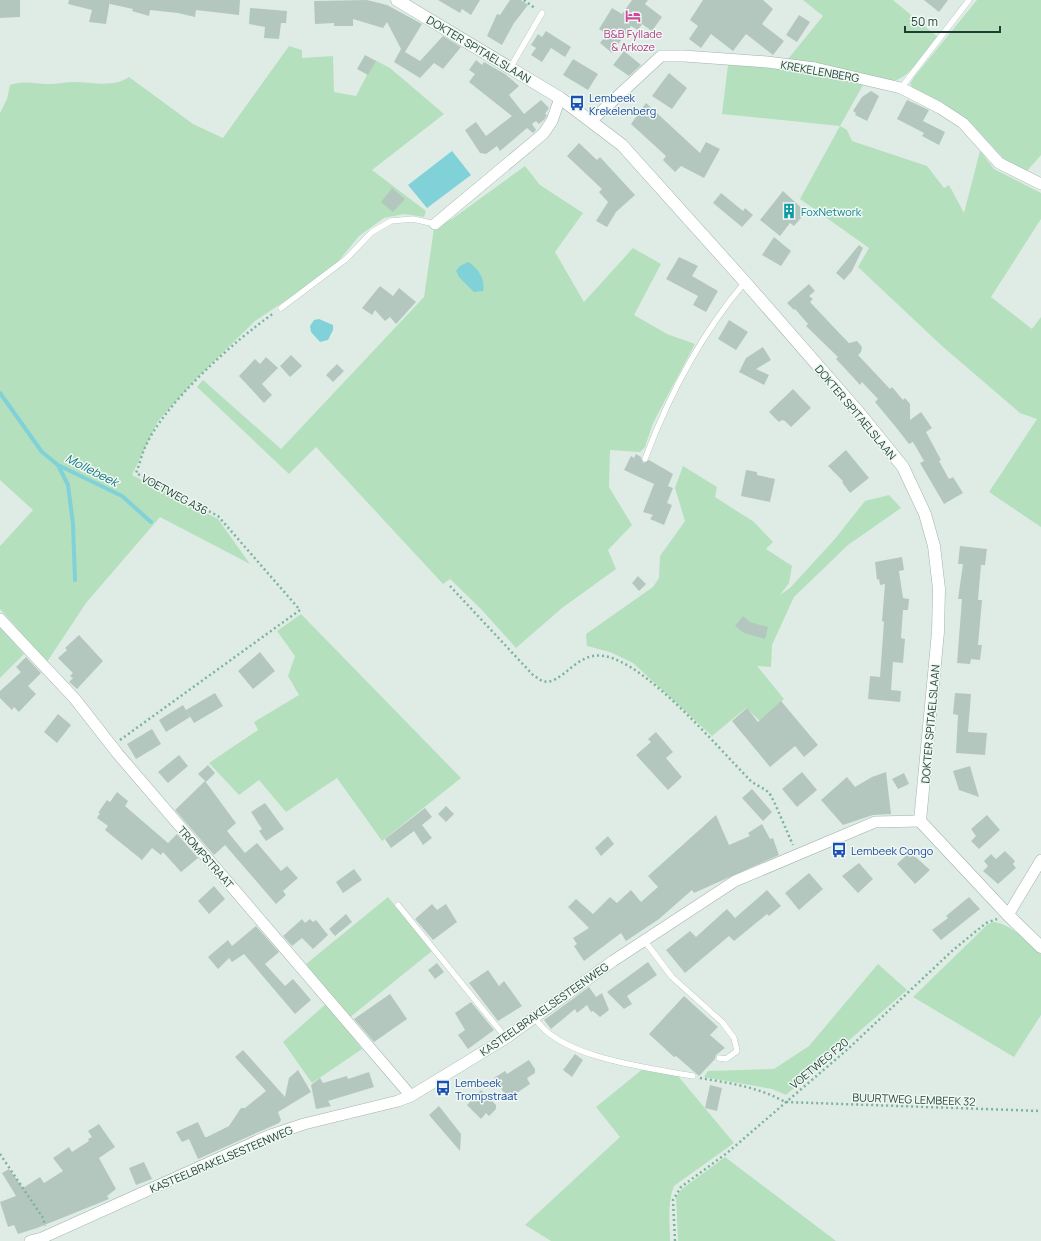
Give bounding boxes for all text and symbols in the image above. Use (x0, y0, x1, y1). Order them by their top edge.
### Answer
hotel icon: B&B Fyllade & Arkoze (624, 7, 642, 25)
scale bar (905, 8, 1000, 34)
street label: DOKTER SPITAELSLAAN (424, 12, 534, 86)
text: 50 m (911, 13, 938, 30)
place label: B&B Fyllade & Arkoze (604, 26, 663, 54)
street label: KREKELENBERG (779, 57, 861, 85)
place label: Lembeek Krekelenberg (589, 90, 656, 118)
bus stop icon: Lembeek Krekelenberg (568, 94, 586, 112)
building icon: FoxNetwork (780, 202, 798, 220)
place label: FoxNetwork (801, 204, 862, 219)
street label: DOKTER SPITAELSLAAN (812, 361, 900, 463)
water label: Mollebeek (63, 450, 123, 491)
street label: VOETWEG A36 (139, 470, 211, 518)
street label: DOKTER SPITAELSLAAN (917, 664, 943, 784)
street label: TROMPSTRAAT (175, 823, 237, 892)
bus stop icon: Lembeek Congo (830, 841, 848, 859)
place label: Lembeek Congo (851, 843, 934, 858)
street label: KASTEELBRAKELSESTEENWEG (477, 959, 612, 1059)
street label: VOETWEG F20 (787, 1034, 851, 1092)
place label: Lembeek Trompstraat (455, 1075, 518, 1103)
bus stop icon: Lembeek Trompstraat (434, 1079, 452, 1097)
street label: BUURTWEG LEMBEEK 32 (852, 1089, 976, 1109)
street label: KASTEELBRAKELSESTEENWEG (147, 1122, 295, 1196)

